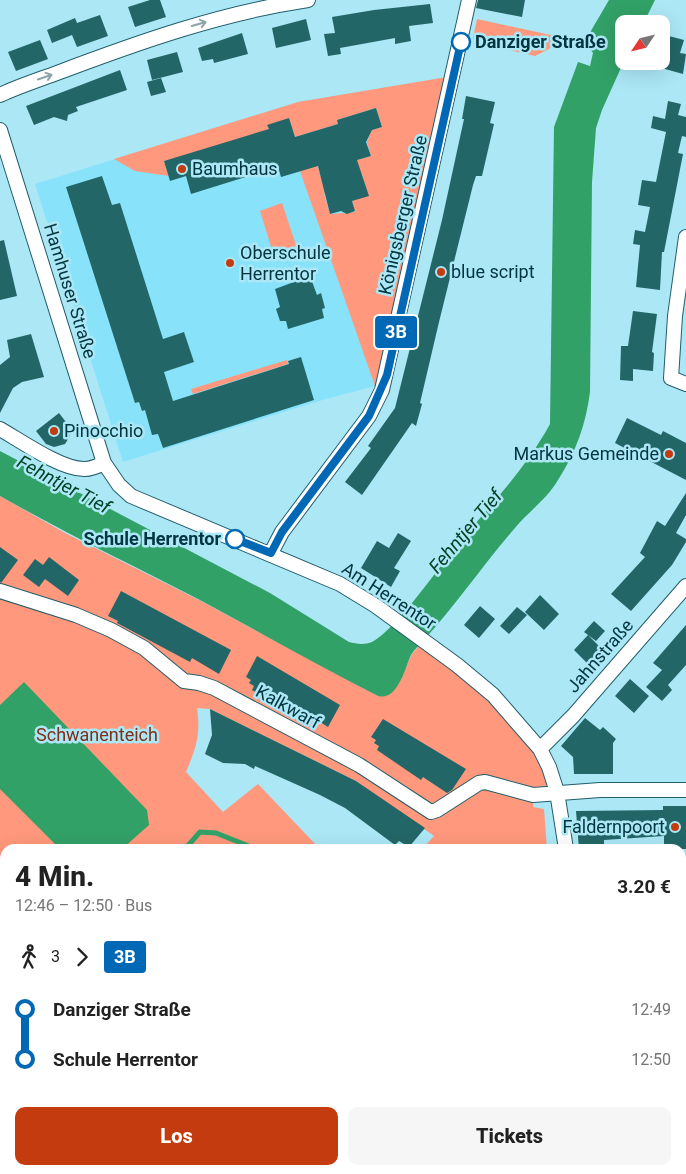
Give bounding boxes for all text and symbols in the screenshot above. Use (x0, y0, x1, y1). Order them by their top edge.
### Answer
north arrow (615, 15, 670, 70)
map controls (615, 15, 670, 70)
one-way arrow (191, 19, 207, 29)
place label: Danziger Straße (475, 31, 606, 52)
marker: Danziger Straße (451, 32, 471, 52)
one-way arrow (37, 72, 53, 81)
street label: Königsberger Straße (374, 133, 431, 297)
place label: Baumhaus (192, 158, 278, 179)
marker: Baumhaus (176, 163, 188, 175)
street label: Hamhuser Straße (40, 221, 101, 361)
place label: Oberschule Herrentor (240, 242, 331, 284)
marker: Oberschule Herrentor (224, 257, 236, 269)
place label: blue script (451, 261, 535, 282)
marker: blue script (435, 266, 447, 278)
line badge: 3B (374, 316, 418, 348)
text: 3B (385, 321, 407, 342)
place label: Pinocchio (64, 420, 143, 441)
marker: Pinocchio (48, 425, 60, 437)
place label: Markus Gemeinde (513, 443, 659, 464)
marker: Markus Gemeinde (663, 448, 675, 460)
water label: Fehntjer Tief (13, 450, 116, 519)
water label: Fehntjer Tief (424, 483, 508, 578)
place label: Schule Herrentor (84, 528, 221, 549)
marker: Schule Herrentor (225, 529, 245, 549)
street label: Am Herrentor (338, 557, 440, 634)
street label: Jahnstraße (562, 615, 637, 697)
street label: Kalkwarf (252, 680, 325, 733)
park label: Schwanenteich (36, 724, 158, 745)
place label: Faldernpoort (562, 816, 665, 837)
marker: Faldernpoort (669, 821, 681, 833)
text: 4 Min. (15, 860, 94, 893)
text: 3.20 € (617, 875, 671, 898)
text: 12:46 – 12:50 · Bus (15, 896, 152, 915)
icon: walk (15, 943, 43, 971)
icon: forward (68, 943, 96, 971)
text: 3B (114, 946, 136, 967)
text: 3 (51, 947, 60, 966)
text: Danziger Straße (53, 998, 191, 1021)
text: 12:49 (631, 1000, 671, 1019)
text: Schule Herrentor (53, 1048, 198, 1071)
text: 12:50 (631, 1050, 671, 1069)
button: Los (15, 1107, 338, 1165)
button: Tickets (348, 1107, 671, 1165)

